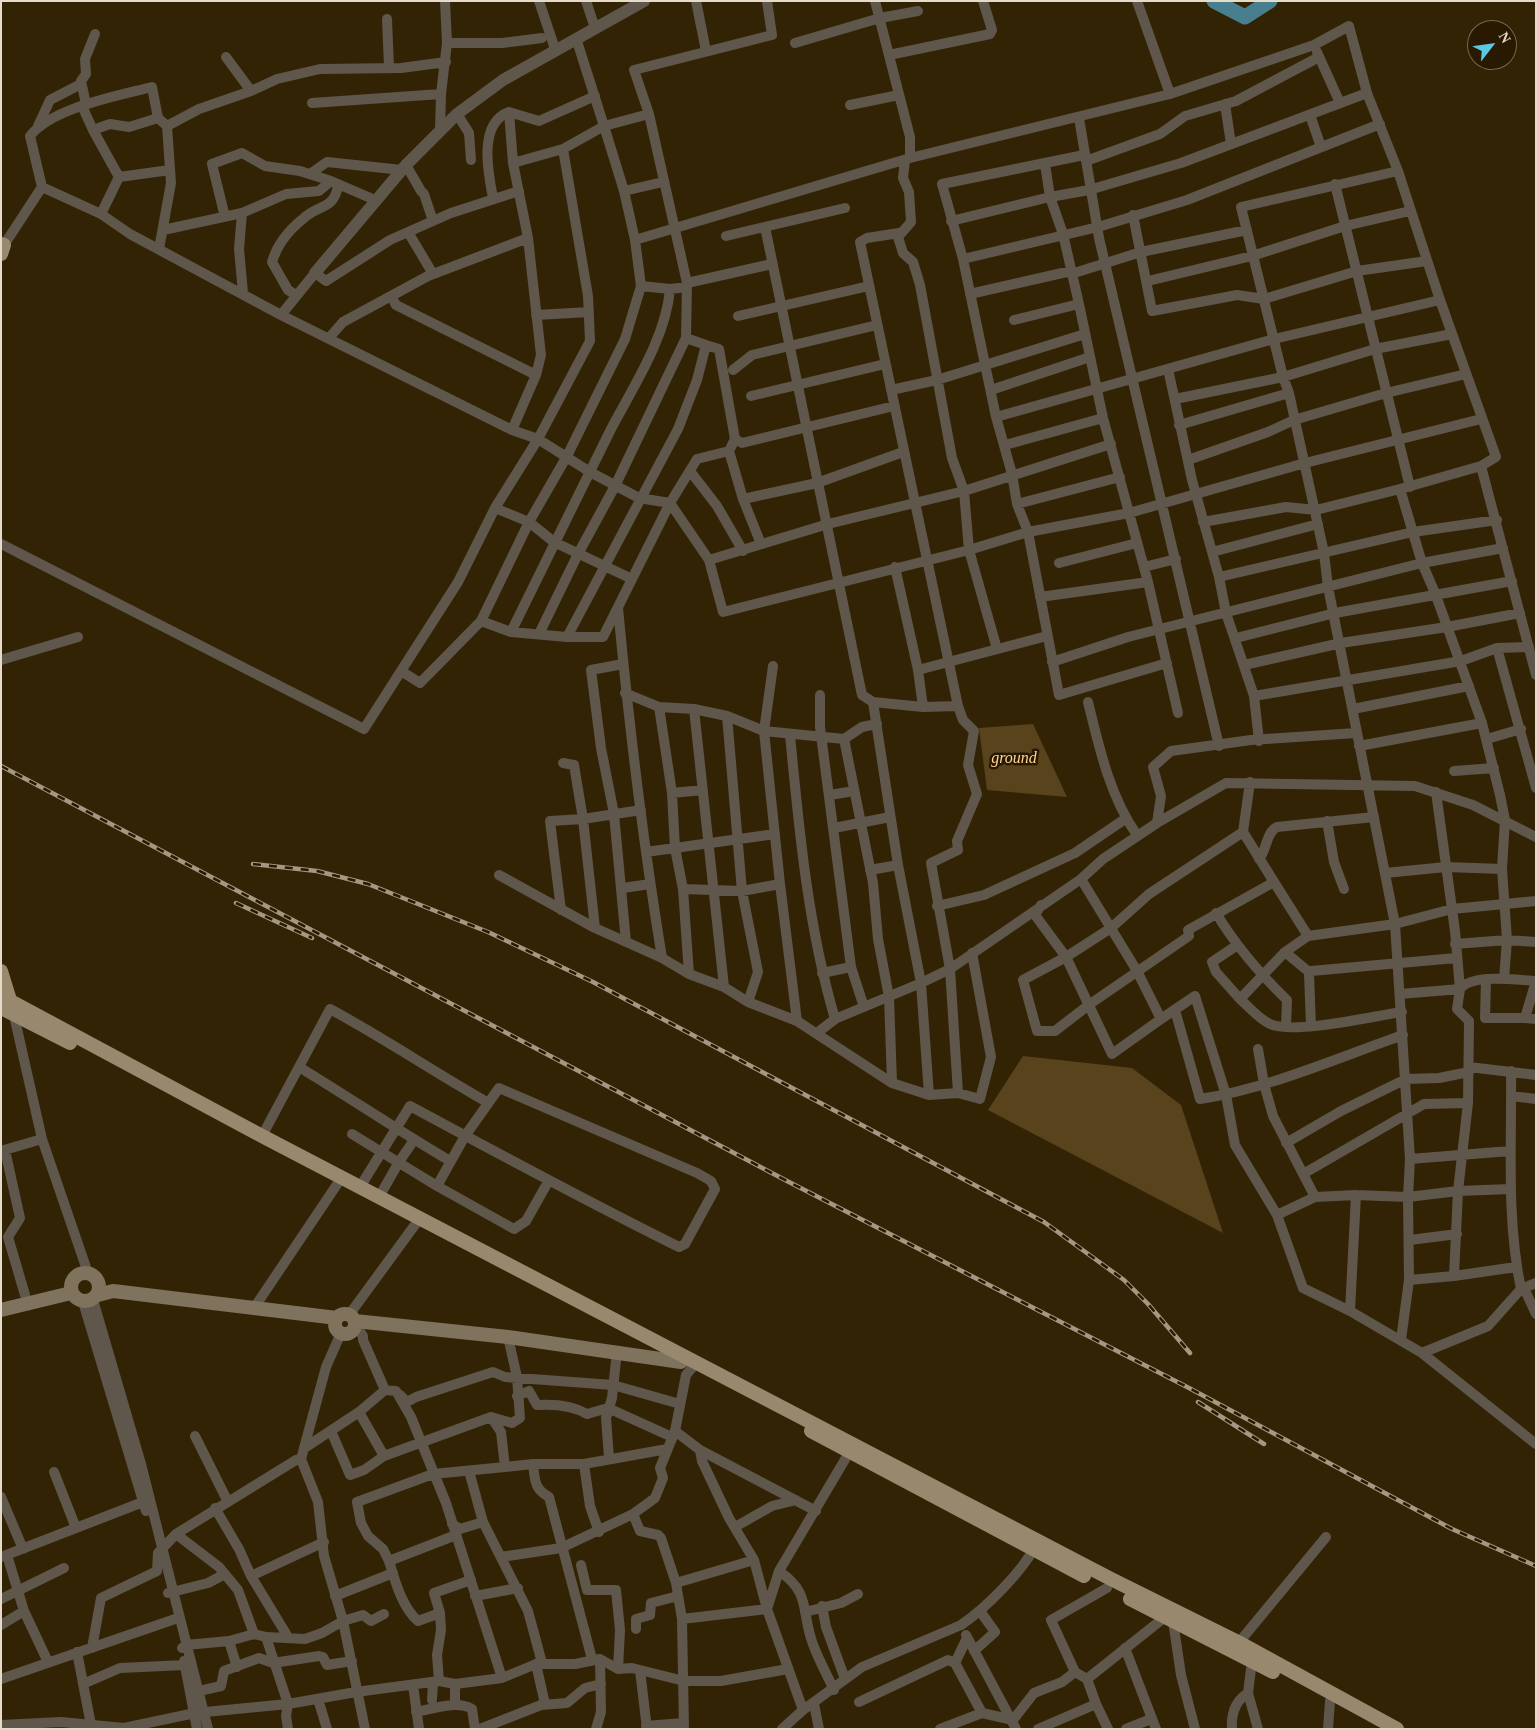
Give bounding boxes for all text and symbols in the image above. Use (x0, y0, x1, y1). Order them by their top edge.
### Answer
north arrow (1467, 20, 1517, 70)
text: N (1496, 30, 1514, 46)
park label: ground (991, 749, 1037, 769)

